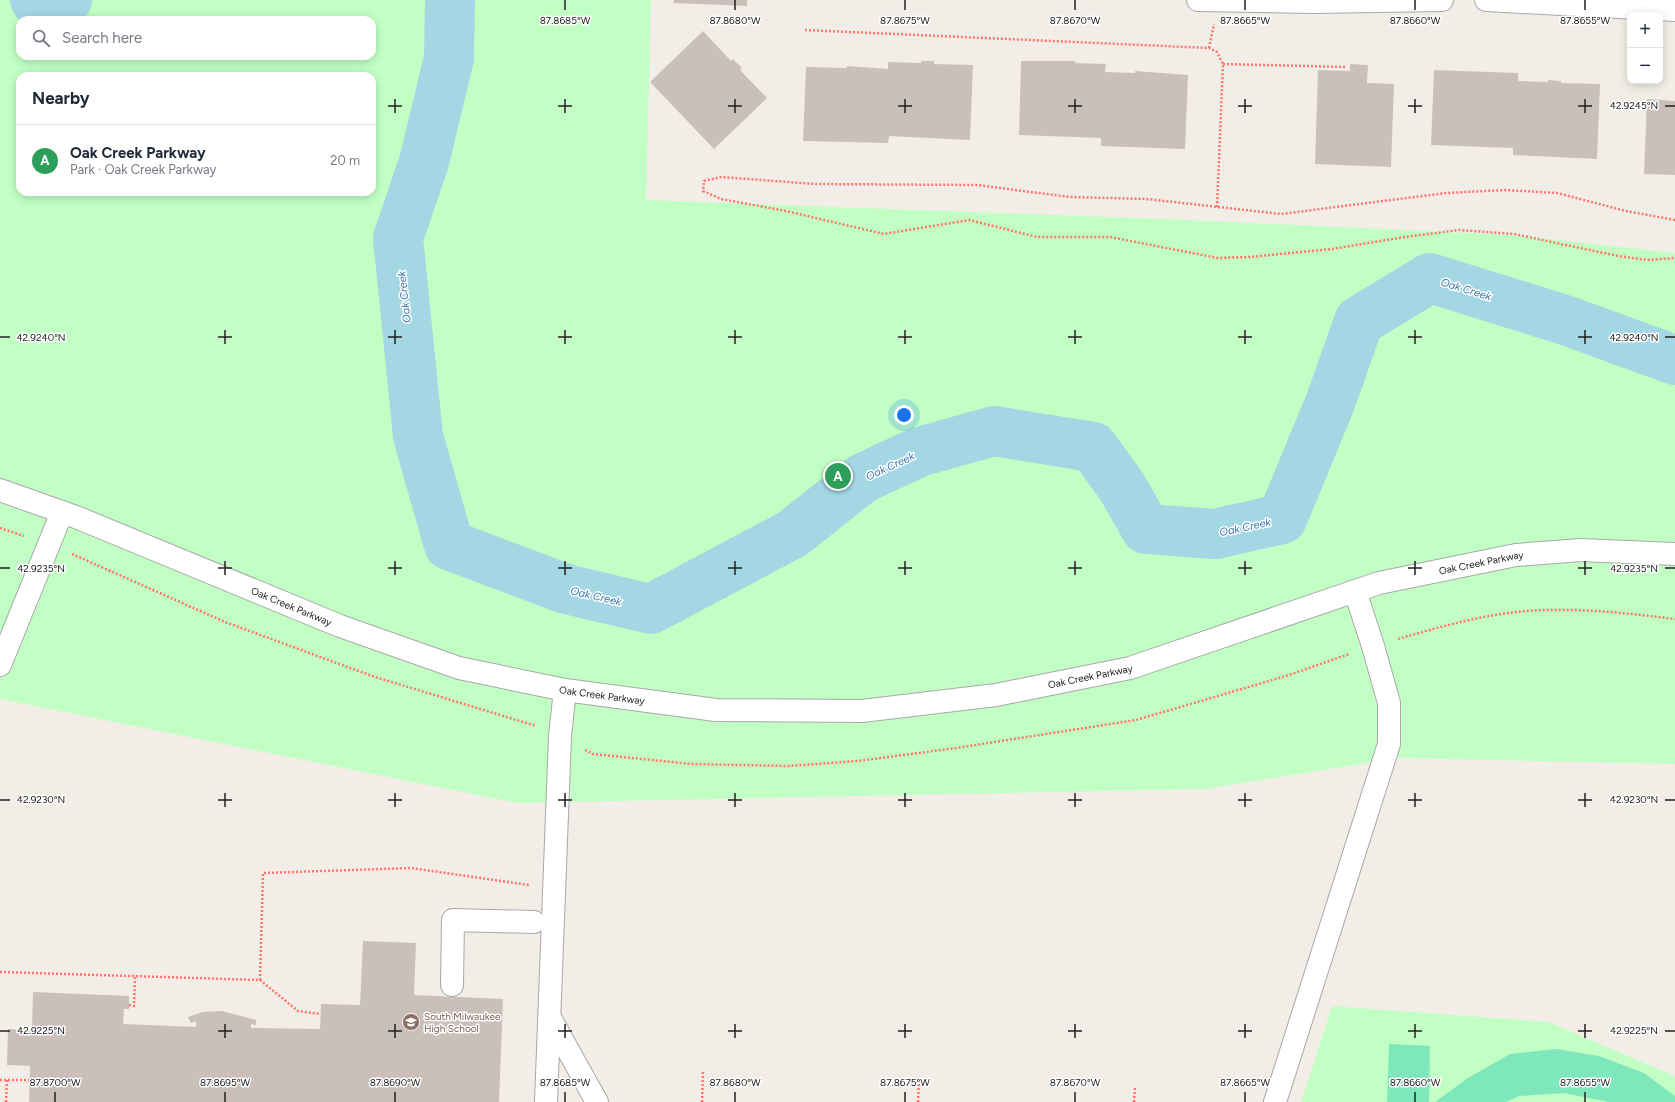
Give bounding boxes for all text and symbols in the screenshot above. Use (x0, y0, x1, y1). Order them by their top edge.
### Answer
map controls (1627, 12, 1663, 84)
button: + (1627, 12, 1663, 48)
text: 87.8685°W (540, 14, 591, 27)
text: 87.8680°W (709, 14, 761, 27)
text: 87.8675°W (880, 14, 930, 27)
text: 87.8670°W (1050, 14, 1101, 27)
text: 87.8665°W (1220, 14, 1270, 27)
text: 87.8660°W (1390, 14, 1441, 27)
text: 87.8655°W (1560, 14, 1610, 27)
search box (16, 16, 376, 60)
icon: search (30, 27, 52, 49)
text: Search here (62, 29, 142, 47)
button: − (1627, 48, 1663, 84)
text: Nearby (32, 88, 90, 108)
text: 42.9245°N (1610, 99, 1658, 112)
text: Oak Creek Parkway (70, 144, 206, 162)
text: A (40, 153, 50, 168)
text: 20 m (330, 153, 360, 168)
text: Park · Oak Creek Parkway (70, 162, 216, 177)
water label: Oak Creek (395, 270, 414, 324)
water label: Oak Creek (1439, 276, 1493, 304)
text: 42.9240°N (16, 331, 66, 344)
text: 42.9240°N (1609, 331, 1659, 344)
your location (894, 405, 914, 425)
water label: Oak Creek (864, 449, 917, 483)
pin: A (825, 461, 851, 491)
water label: Oak Creek (1218, 516, 1273, 539)
street label: Oak Creek Parkway (1438, 548, 1525, 578)
text: 42.9235°N (17, 562, 65, 575)
text: 42.9235°N (1610, 562, 1658, 575)
street label: Oak Creek Parkway (249, 584, 334, 629)
water label: Oak Creek (569, 584, 623, 609)
street label: Oak Creek Parkway (1047, 661, 1134, 691)
street label: Oak Creek Parkway (558, 683, 646, 708)
text: 42.9230°N (17, 793, 65, 806)
text: 42.9230°N (1610, 793, 1658, 806)
place label: South Milwaukee High School (424, 1010, 501, 1035)
school or university icon: South Milwaukee High School (401, 1012, 421, 1032)
text: 42.9225°N (17, 1024, 65, 1037)
text: 42.9225°N (1610, 1024, 1658, 1037)
text: 87.8700°W (29, 1076, 81, 1089)
text: 87.8695°W (200, 1076, 250, 1089)
text: 87.8690°W (370, 1076, 421, 1089)
text: 87.8685°W (540, 1076, 591, 1089)
text: 87.8680°W (709, 1076, 761, 1089)
text: 87.8675°W (880, 1076, 930, 1089)
text: 87.8670°W (1050, 1076, 1101, 1089)
text: 87.8665°W (1220, 1076, 1270, 1089)
text: 87.8660°W (1390, 1076, 1441, 1089)
text: 87.8655°W (1560, 1076, 1610, 1089)

